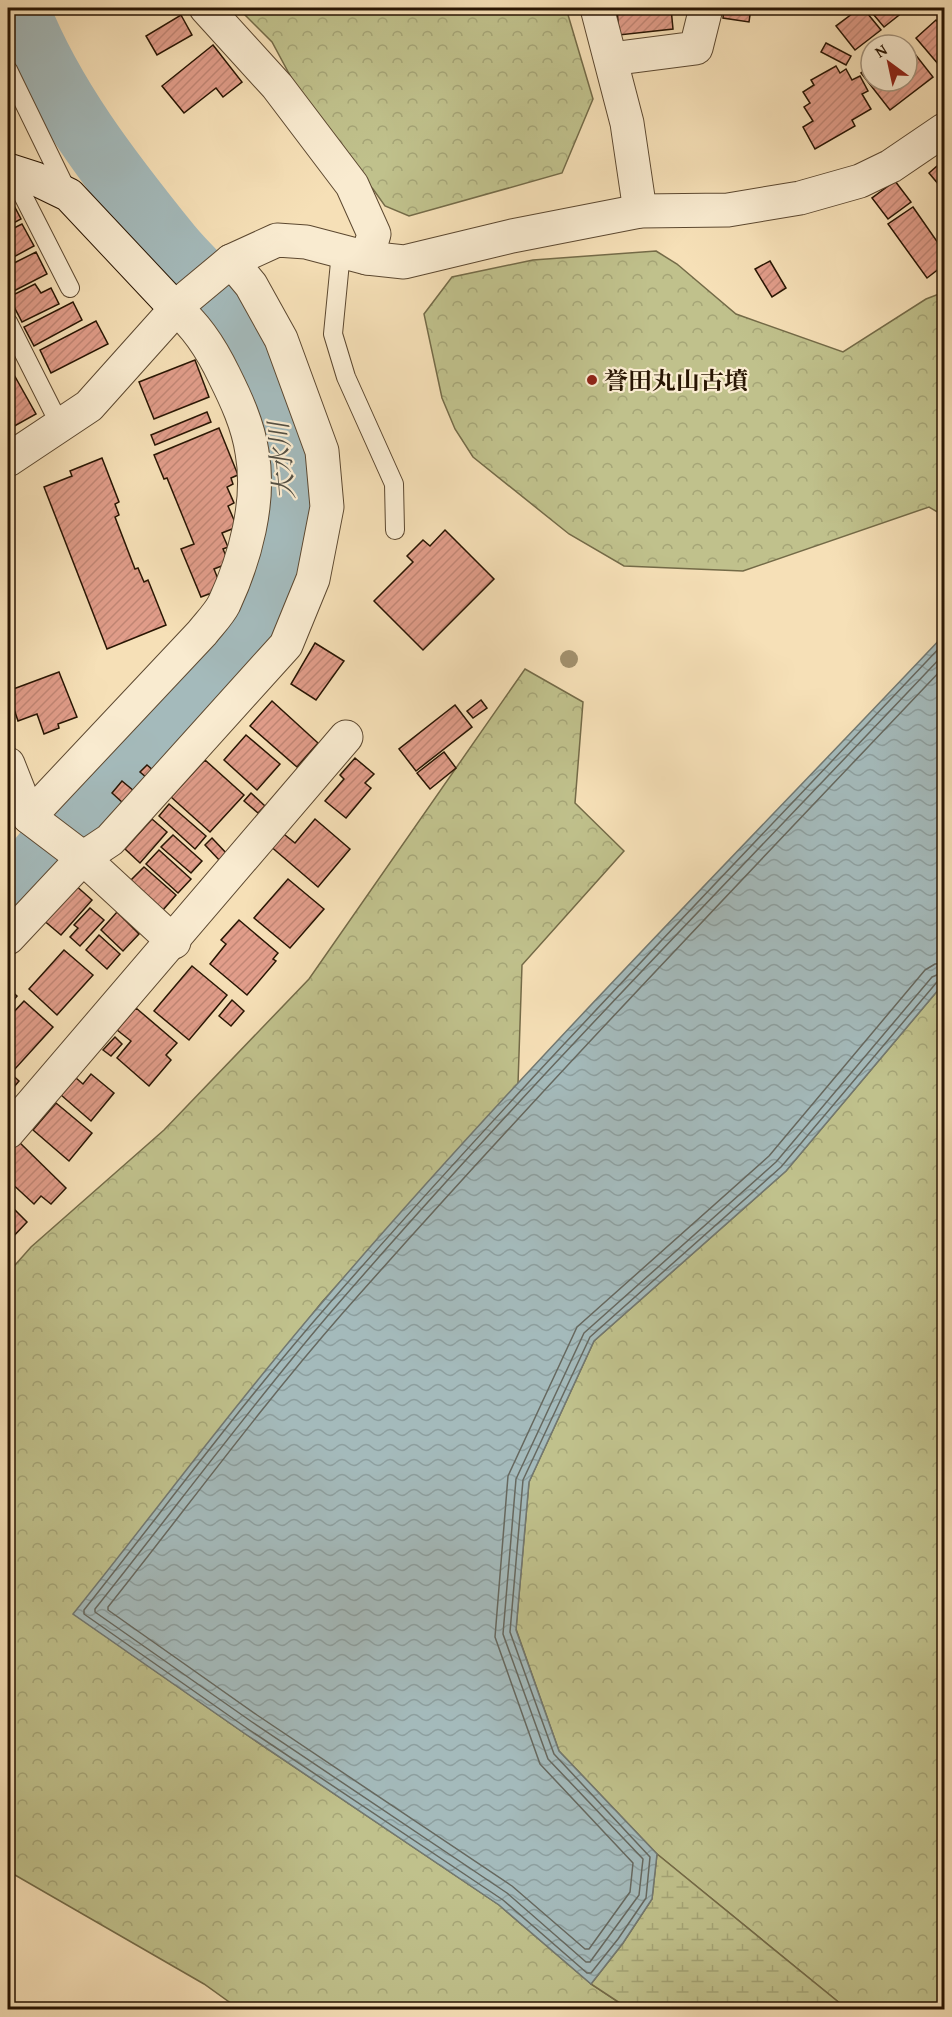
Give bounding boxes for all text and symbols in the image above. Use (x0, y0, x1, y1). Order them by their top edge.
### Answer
north arrow (859, 33, 919, 93)
text: N (870, 37, 892, 63)
place label: 誉田丸山古墳 (604, 363, 748, 398)
marker: 誉田丸山古墳 (585, 373, 599, 387)
water label: 大水川 (258, 417, 304, 502)

